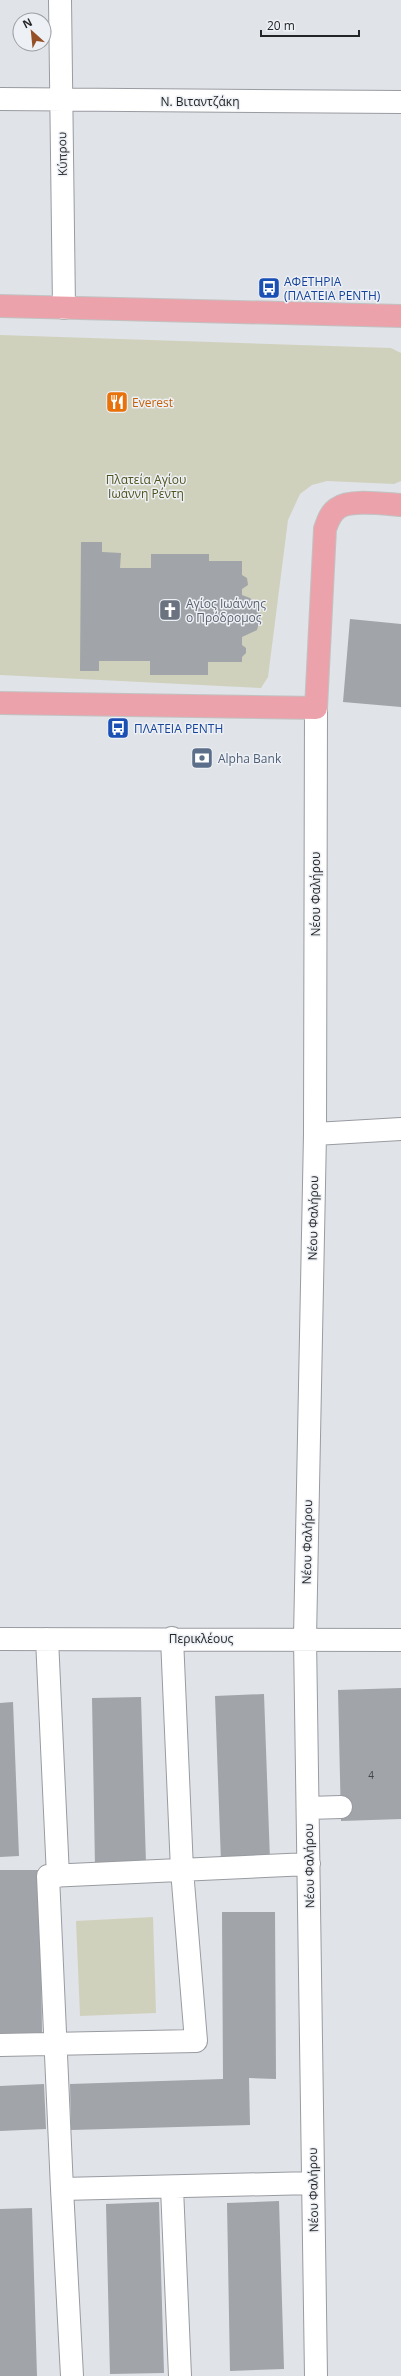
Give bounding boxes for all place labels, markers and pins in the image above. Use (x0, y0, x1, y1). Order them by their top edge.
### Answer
place label: ΑΦΕΤΗΡΙΑ (ΠΛΑΤΕΙΑ ΡΕΝΤΗ) (284, 273, 381, 304)
bus stop icon: ΑΦΕΤΗΡΙΑ (ΠΛΑΤΕΙΑ ΡΕΝΤΗ) (256, 275, 282, 301)
restaurant icon: Everest (104, 389, 130, 415)
place label: Everest (132, 394, 173, 411)
place label: Αγίος Ιωάννης ο Πρόδρομος (186, 595, 266, 626)
church icon: Αγίος Ιωάννης ο Πρόδρομος (157, 597, 183, 623)
bus stop icon: ΠΛΑΤΕΙΑ ΡΕΝΤΗ (105, 715, 131, 741)
place label: ΠΛΑΤΕΙΑ ΡΕΝΤΗ (134, 720, 223, 737)
bank icon: Alpha Bank (189, 745, 215, 771)
place label: Alpha Bank (218, 750, 282, 767)

